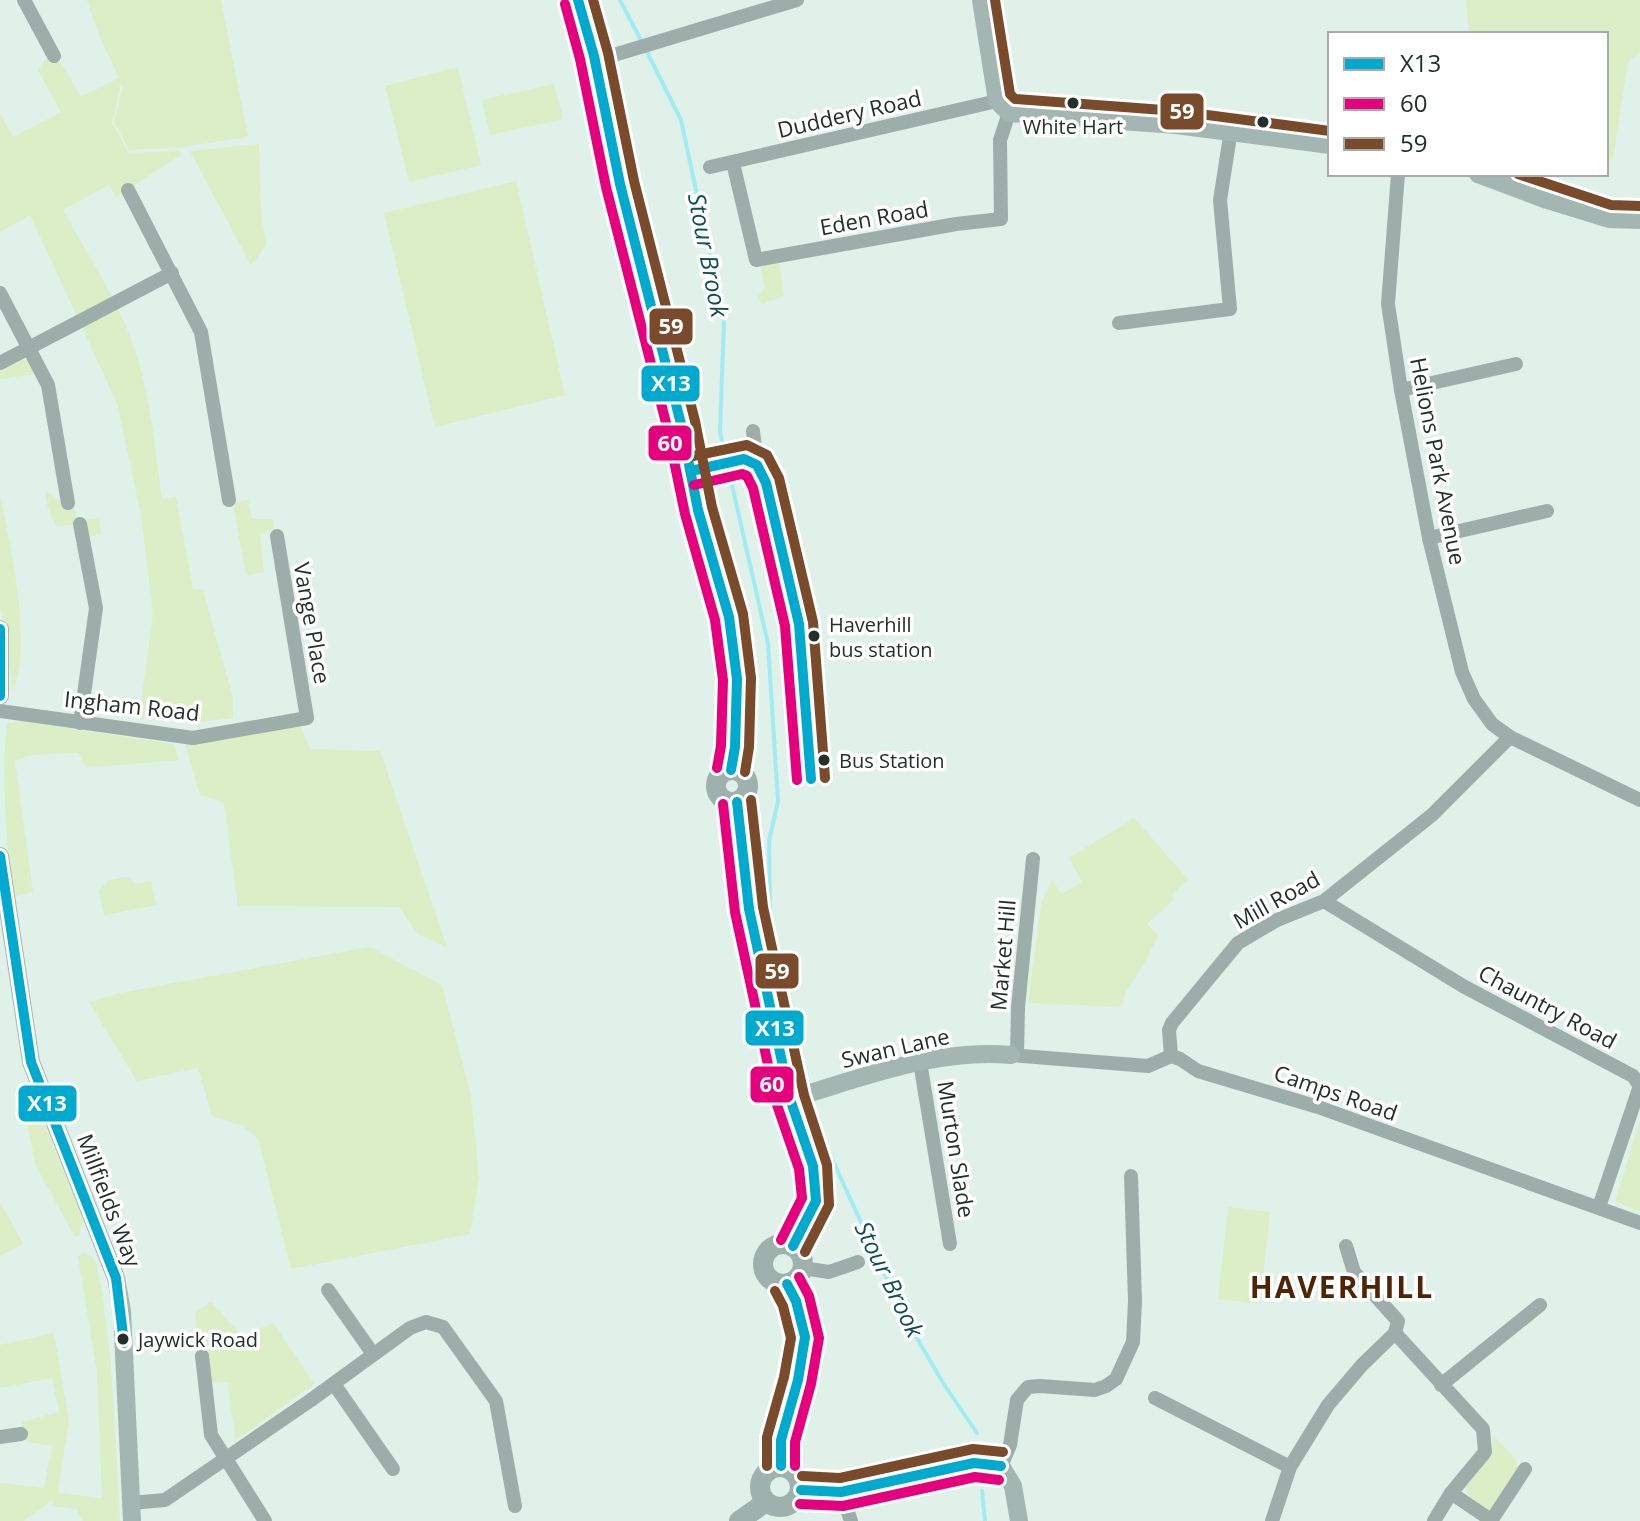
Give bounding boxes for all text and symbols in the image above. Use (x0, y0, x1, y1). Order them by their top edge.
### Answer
legend (1328, 32, 1608, 176)
text: X13 (1400, 46, 1441, 79)
street label: Duddery Road (774, 82, 924, 144)
text: 60 (1400, 86, 1427, 119)
line badge: 59 (1159, 92, 1205, 131)
marker: White Hart (1065, 95, 1081, 111)
text: 59 (1169, 95, 1195, 125)
place label: White Hart (1023, 113, 1123, 140)
unlabelled marker (1255, 114, 1271, 130)
text: 59 (1400, 126, 1427, 159)
water label: Stour Brook (681, 190, 737, 321)
street label: Eden Road (817, 193, 931, 241)
line badge: 59 (648, 307, 694, 346)
text: 59 (658, 310, 684, 340)
street label: Helions Park Avenue (1404, 355, 1474, 567)
line badge: X13 (640, 364, 701, 403)
text: X13 (651, 367, 691, 397)
line badge: 60 (647, 424, 693, 462)
text: 60 (657, 427, 683, 457)
street label: Vange Place (288, 560, 338, 686)
place label: Haverhill bus station (829, 611, 932, 663)
marker: Haverhill bus station (806, 628, 822, 644)
street label: Ingham Road (63, 683, 201, 727)
place label: Bus Station (839, 747, 945, 774)
marker: Bus Station (816, 752, 832, 768)
street label: Mill Road (1227, 863, 1325, 935)
street label: Market Hill (982, 898, 1022, 1012)
line badge: 59 (754, 952, 800, 990)
text: 59 (764, 955, 790, 985)
street label: Chauntry Road (1474, 957, 1622, 1055)
line badge: X13 (744, 1009, 805, 1047)
text: X13 (755, 1012, 795, 1042)
street label: Swan Lane (838, 1020, 952, 1074)
street label: Camps Road (1270, 1057, 1402, 1127)
line badge: 60 (749, 1065, 795, 1104)
text: 60 (759, 1068, 785, 1098)
street label: Murton Slade (931, 1078, 983, 1220)
line badge: X13 (17, 1084, 78, 1123)
text: X13 (27, 1087, 67, 1117)
street label: Millfields Way (71, 1129, 150, 1272)
water label: Stour Brook (848, 1215, 933, 1344)
district label: HAVERHILL (1250, 1266, 1434, 1307)
place label: Jaywick Road (136, 1326, 258, 1353)
marker: Jaywick Road (115, 1331, 131, 1347)

